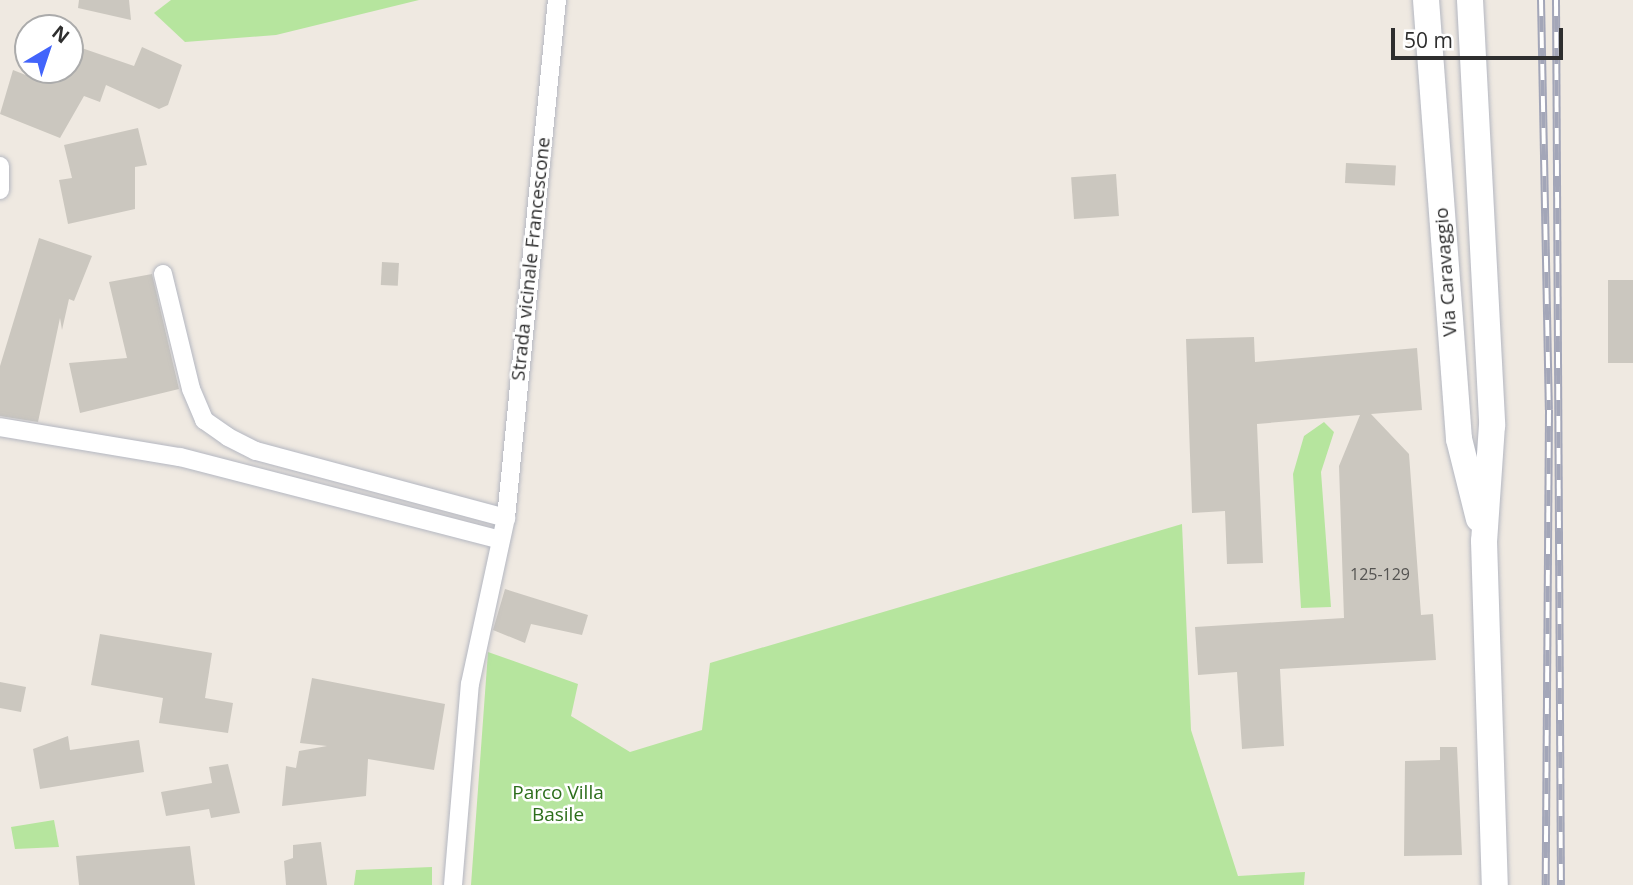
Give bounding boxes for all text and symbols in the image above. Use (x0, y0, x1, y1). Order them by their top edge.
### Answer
north arrow (14, 14, 84, 84)
scale bar (1395, 14, 1566, 58)
text: N (47, 19, 75, 49)
text: 50 m (1404, 26, 1453, 54)
street label: Strada vicinale Francescone (507, 136, 555, 382)
street label: Via Caravaggio (1430, 207, 1462, 337)
house number: 125-129 (1350, 564, 1410, 584)
park label: Parco Villa Basile (512, 782, 604, 826)

